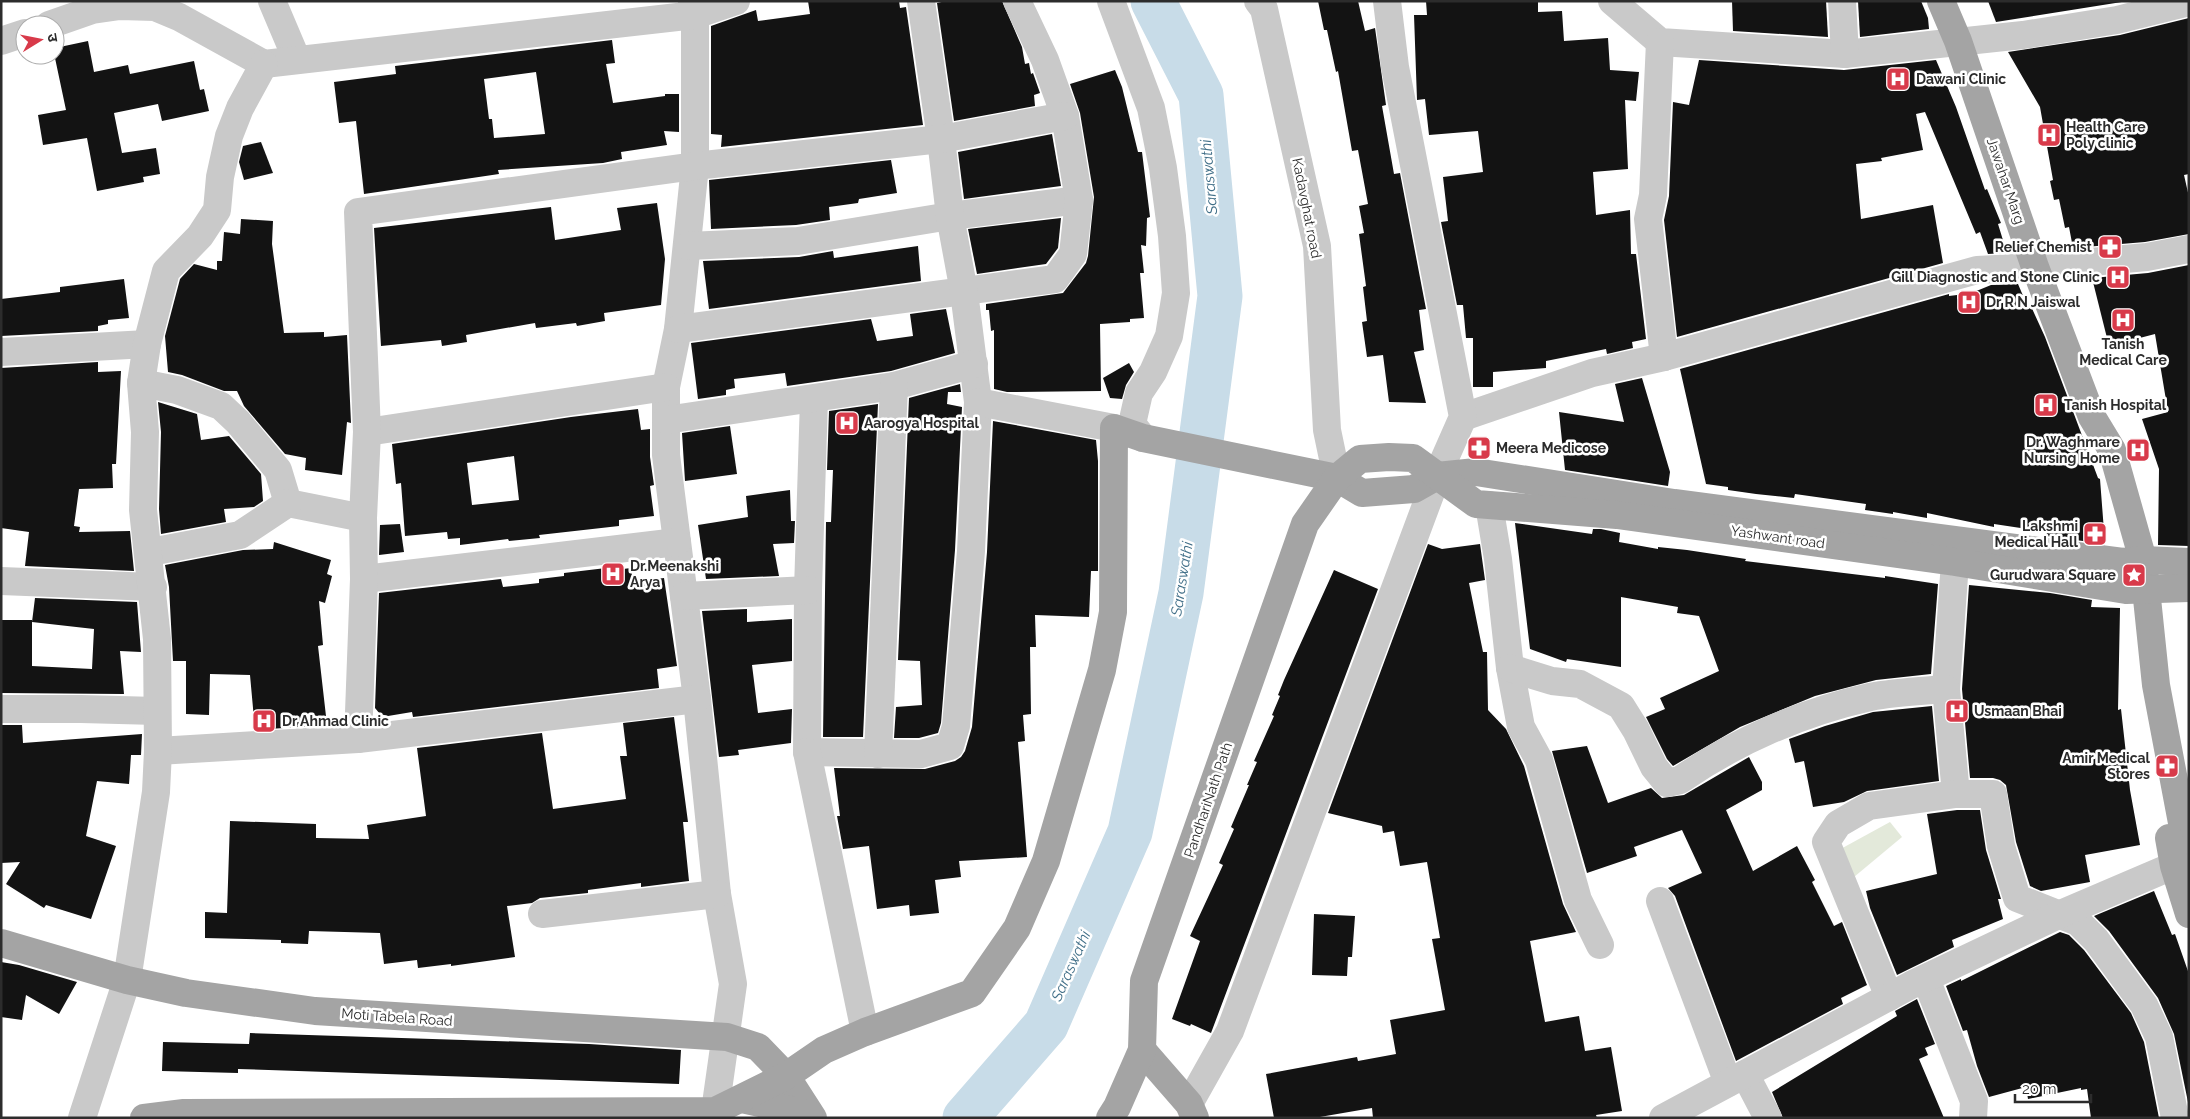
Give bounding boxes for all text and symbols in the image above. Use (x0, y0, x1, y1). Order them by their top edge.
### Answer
north arrow (15, 15, 65, 65)
text: उ (44, 32, 62, 44)
hospital icon: Dawani Clinic (1885, 66, 1911, 92)
place label: Dawani Clinic (1916, 71, 2006, 87)
place label: Health Care Poly clinic (2066, 119, 2146, 151)
hospital icon: Health Care Poly clinic (2036, 122, 2062, 148)
street label: Jawahar Marg (1984, 136, 2028, 226)
water label: Saraswathi (1197, 138, 1221, 216)
street label: Kadavghat road (1289, 156, 1325, 260)
pharmacy icon: Relief Chemist (2097, 234, 2123, 260)
place label: Relief Chemist (1995, 239, 2093, 255)
hospital icon: Gill Diagnostic and Stone Clinic (2105, 264, 2131, 290)
place label: Gill Diagnostic and Stone Clinic (1891, 269, 2100, 285)
hospital icon: Dr R N Jaiswal (1956, 289, 1982, 315)
place label: Dr R N Jaiswal (1986, 294, 2080, 310)
hospital icon: Tanish Medical Care (2110, 307, 2136, 333)
place label: Tanish Medical Care (2079, 336, 2167, 368)
hospital icon: Tanish Hospital (2033, 392, 2059, 418)
place label: Tanish Hospital (2064, 397, 2167, 413)
hospital icon: Aarogya Hospital (834, 410, 860, 436)
place label: Aarogya Hospital (864, 415, 979, 431)
place label: Dr. Waghmare Nursing Home (2024, 434, 2121, 466)
pharmacy icon: Meera Medicose (1466, 435, 1492, 461)
hospital icon: Dr. Waghmare Nursing Home (2125, 437, 2151, 463)
place label: Meera Medicose (1496, 440, 1607, 456)
place label: Lakshmi Medical Hall (1994, 518, 2079, 550)
pharmacy icon: Lakshmi Medical Hall (2082, 521, 2108, 547)
street label: Yashwant road (1730, 522, 1826, 552)
water label: Saraswathi (1167, 540, 1197, 618)
place label: Dr.Meenakshi Arya (630, 558, 719, 590)
hospital icon: Dr.Meenakshi Arya (600, 561, 626, 587)
place icon: Gurudwara Square (2121, 562, 2147, 588)
place label: Gurudwara Square (1990, 567, 2117, 583)
hospital icon: Usmaan Bhai (1944, 698, 1970, 724)
place label: Usmaan Bhai (1974, 703, 2062, 719)
hospital icon: Dr Ahmad Clinic (251, 708, 277, 734)
place label: Dr Ahmad Clinic (282, 713, 389, 729)
street label: PandhariNath Path (1181, 740, 1235, 860)
place label: Amir Medical Stores (2062, 750, 2151, 782)
pharmacy icon: Amir Medical Stores (2154, 753, 2180, 779)
water label: Saraswathi (1047, 927, 1095, 1005)
street label: Moti Tabela Road (341, 1005, 453, 1029)
scale bar (2015, 1072, 2091, 1104)
text: 20 m (2022, 1080, 2057, 1098)

